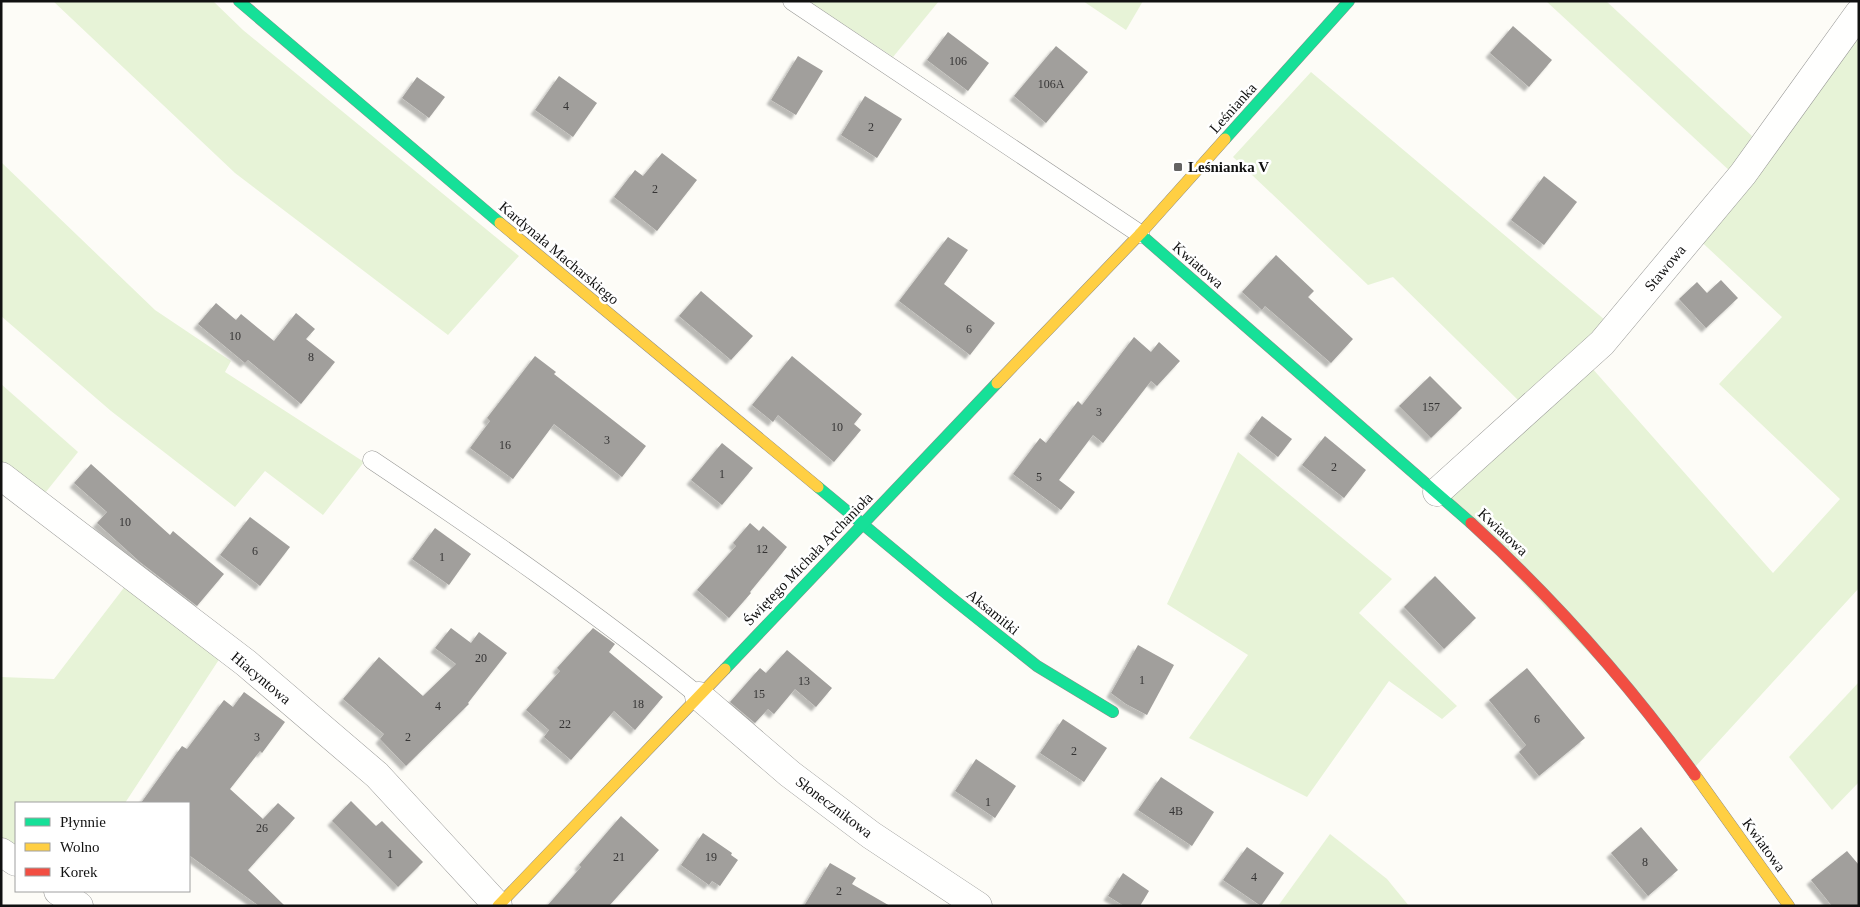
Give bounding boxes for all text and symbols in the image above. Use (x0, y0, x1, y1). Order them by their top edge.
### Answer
house number: 106 (949, 54, 967, 68)
house number: 106A (1038, 77, 1065, 91)
street label: Leśnianka (1206, 79, 1260, 136)
house number: 4 (563, 99, 569, 113)
house number: 2 (868, 120, 874, 134)
place label: Leśnianka V (1188, 159, 1269, 175)
marker: Leśnianka V (1172, 161, 1184, 173)
house number: 2 (652, 182, 658, 196)
street label: Kardynała Macharskiego (496, 198, 622, 308)
street label: Kwiatowa (1169, 239, 1227, 291)
street label: Stawowa (1641, 242, 1689, 294)
house number: 6 (966, 322, 972, 336)
house number: 10 (229, 329, 241, 343)
house number: 8 (308, 350, 314, 364)
house number: 157 (1422, 400, 1440, 414)
house number: 3 (1096, 405, 1102, 419)
house number: 10 (831, 420, 843, 434)
house number: 3 (604, 433, 610, 447)
house number: 16 (499, 438, 511, 452)
house number: 2 (1331, 460, 1337, 474)
house number: 1 (719, 467, 725, 481)
house number: 5 (1036, 470, 1042, 484)
street label: Świętego Michała Archanioła (740, 489, 876, 629)
street label: Kwiatowa (1475, 505, 1531, 559)
house number: 10 (119, 515, 131, 529)
house number: 12 (756, 542, 768, 556)
house number: 6 (252, 544, 258, 558)
house number: 1 (439, 550, 445, 564)
street label: Aksamitki (964, 586, 1022, 638)
street label: Hiacyntowa (228, 649, 294, 708)
house number: 20 (475, 651, 487, 665)
house number: 1 (1139, 673, 1145, 687)
house number: 13 (798, 674, 810, 688)
house number: 15 (753, 687, 765, 701)
house number: 18 (632, 697, 644, 711)
house number: 4 (435, 699, 441, 713)
house number: 6 (1534, 712, 1540, 726)
house number: 22 (559, 717, 571, 731)
house number: 3 (254, 730, 260, 744)
house number: 2 (405, 730, 411, 744)
house number: 2 (1071, 744, 1077, 758)
street label: Słonecznikowa (793, 773, 876, 841)
house number: 1 (985, 795, 991, 809)
legend (15, 802, 190, 892)
house number: 4B (1169, 804, 1183, 818)
text: Płynnie (60, 814, 106, 830)
street label: Kwiatowa (1739, 815, 1789, 875)
house number: 26 (256, 821, 268, 835)
text: Wolno (60, 839, 100, 855)
house number: 1 (387, 847, 393, 861)
house number: 21 (613, 850, 625, 864)
house number: 19 (705, 850, 717, 864)
house number: 8 (1642, 855, 1648, 869)
text: Korek (60, 864, 98, 880)
house number: 4 (1251, 870, 1257, 884)
house number: 2 (836, 884, 842, 898)

